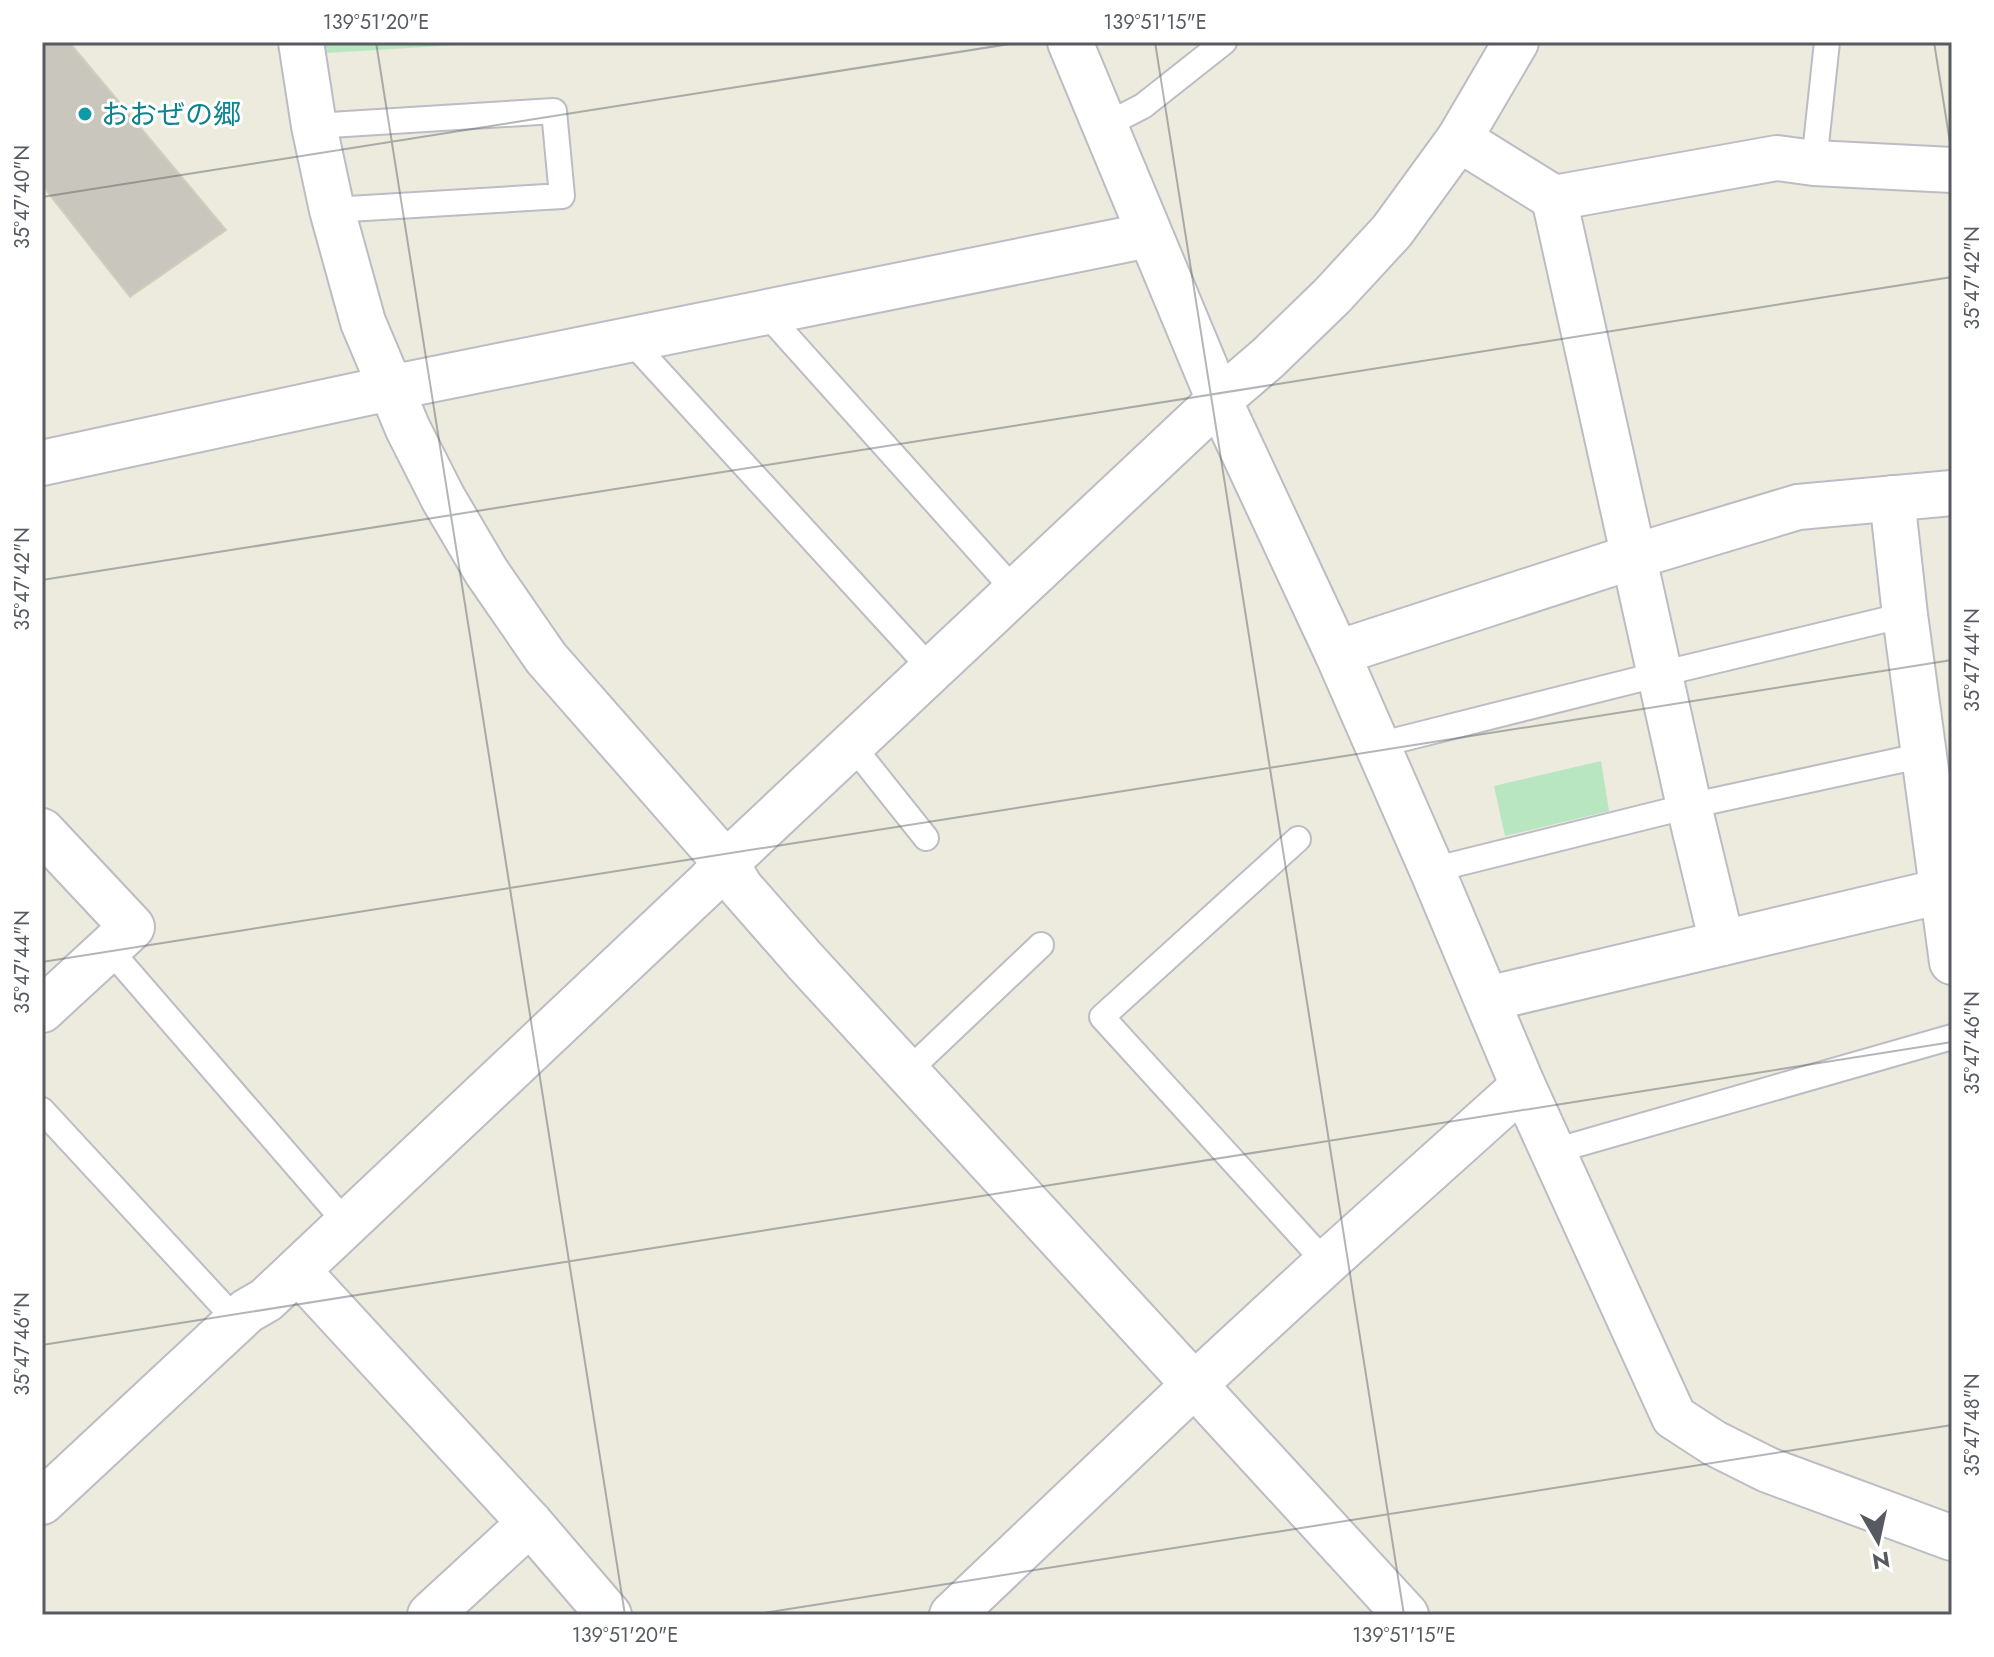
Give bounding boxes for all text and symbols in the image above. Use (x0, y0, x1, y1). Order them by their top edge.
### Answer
text: 139°51'20"E (323, 8, 429, 37)
text: 139°51'15"E (1103, 8, 1207, 37)
place label: おおぜの郷 (101, 94, 241, 135)
marker: おおぜの郷 (76, 105, 94, 123)
text: 35°47'40"N (8, 145, 37, 249)
text: 35°47'42"N (1958, 226, 1987, 330)
text: 35°47'42"N (8, 527, 37, 631)
text: 35°47'44"N (1958, 608, 1987, 712)
text: 35°47'44"N (8, 910, 37, 1014)
text: 35°47'46"N (1958, 991, 1987, 1095)
text: 35°47'46"N (8, 1292, 37, 1396)
text: 35°47'48"N (1958, 1374, 1987, 1477)
north arrow (1838, 1501, 1918, 1581)
text: N (1870, 1544, 1892, 1578)
text: 139°51'20"E (572, 1621, 678, 1650)
text: 139°51'15"E (1352, 1621, 1456, 1650)

